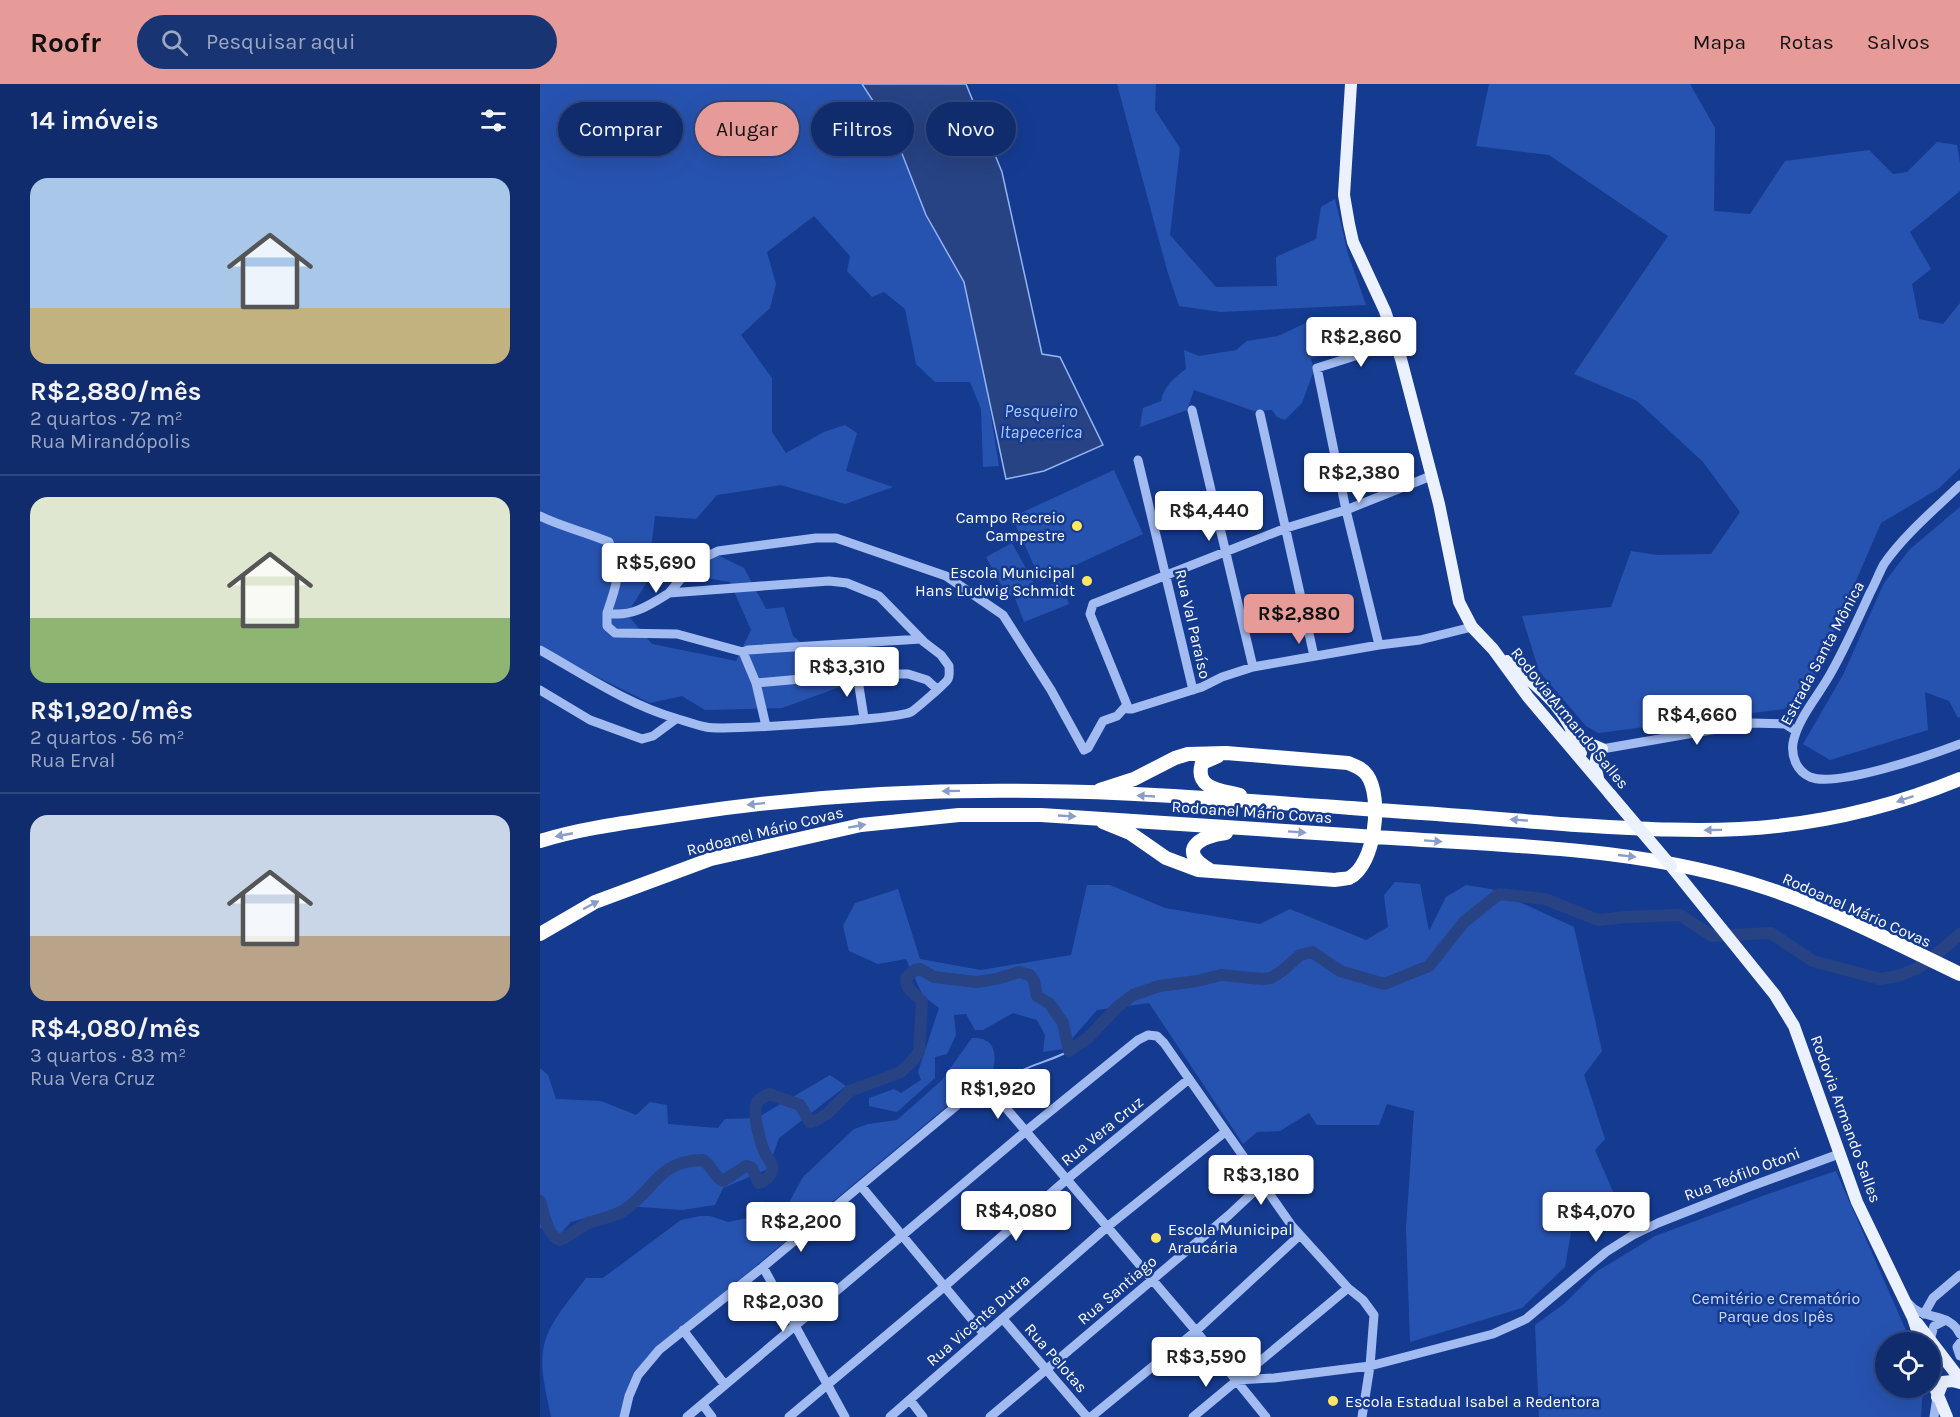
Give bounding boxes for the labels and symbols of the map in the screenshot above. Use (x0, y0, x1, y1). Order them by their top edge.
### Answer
pin: R$2,860 (1306, 317, 1416, 368)
water label: Pesqueiro Itapecerica (1000, 400, 1082, 443)
pin: R$2,380 (1304, 453, 1414, 504)
pin: R$4,440 (1154, 491, 1264, 542)
place label: Campo Recreio Campestre (956, 508, 1065, 545)
marker: Campo Recreio Campestre (1070, 519, 1084, 533)
pin: R$5,690 (601, 543, 711, 594)
place label: Escola Municipal Hans Ludwig Schmidt (915, 563, 1075, 600)
street label: Rua Val Paraíso (1171, 567, 1215, 681)
marker: Escola Municipal Hans Ludwig Schmidt (1080, 574, 1094, 588)
street label: Estrada Santa Mônica (1776, 578, 1868, 728)
pin: R$2,880 (1244, 594, 1354, 645)
street label: Rodovia Armando Salles (1507, 643, 1633, 793)
pin: R$3,310 (792, 647, 902, 698)
pin: R$4,660 (1642, 695, 1752, 746)
one-way arrow (941, 786, 960, 796)
one-way arrow (1136, 791, 1155, 800)
one-way arrow (1896, 794, 1914, 804)
street label: Rodoanel Mário Covas (1171, 797, 1333, 827)
one-way arrow (747, 799, 766, 809)
street label: Rodoanel Mário Covas (685, 802, 845, 860)
one-way arrow (1057, 812, 1076, 821)
one-way arrow (1509, 816, 1528, 825)
one-way arrow (848, 821, 867, 830)
one-way arrow (1704, 825, 1723, 835)
one-way arrow (1288, 827, 1307, 837)
one-way arrow (554, 831, 573, 840)
one-way arrow (1423, 836, 1442, 846)
one-way arrow (1618, 851, 1637, 861)
street label: Rodoanel Mário Covas (1780, 869, 1934, 951)
one-way arrow (582, 900, 599, 910)
street label: Rodovia Armando Salles (1807, 1033, 1885, 1205)
pin: R$1,920 (943, 1069, 1053, 1120)
street label: Rua Vera Cruz (1057, 1092, 1147, 1170)
street label: Rua Teófilo Otoni (1681, 1143, 1803, 1205)
pin: R$3,180 (1206, 1155, 1316, 1206)
pin: R$4,080 (961, 1191, 1071, 1242)
pin: R$4,070 (1541, 1192, 1651, 1243)
pin: R$2,200 (746, 1202, 856, 1253)
place label: Escola Municipal Araucária (1168, 1220, 1293, 1257)
marker: Escola Municipal Araucária (1149, 1231, 1163, 1245)
street label: Rua Santiago (1074, 1251, 1160, 1329)
street label: Rua Vicente Dutra (922, 1270, 1034, 1370)
pin: R$2,030 (728, 1282, 838, 1333)
park label: Cemitério e Crematório Parque dos Ipês (1692, 1289, 1860, 1326)
street label: Rua Pelotas (1021, 1319, 1091, 1397)
pin: R$3,590 (1151, 1337, 1261, 1388)
place label: Escola Estadual Isabel a Redentora (1345, 1392, 1600, 1411)
marker: Escola Estadual Isabel a Redentora (1326, 1394, 1340, 1408)

